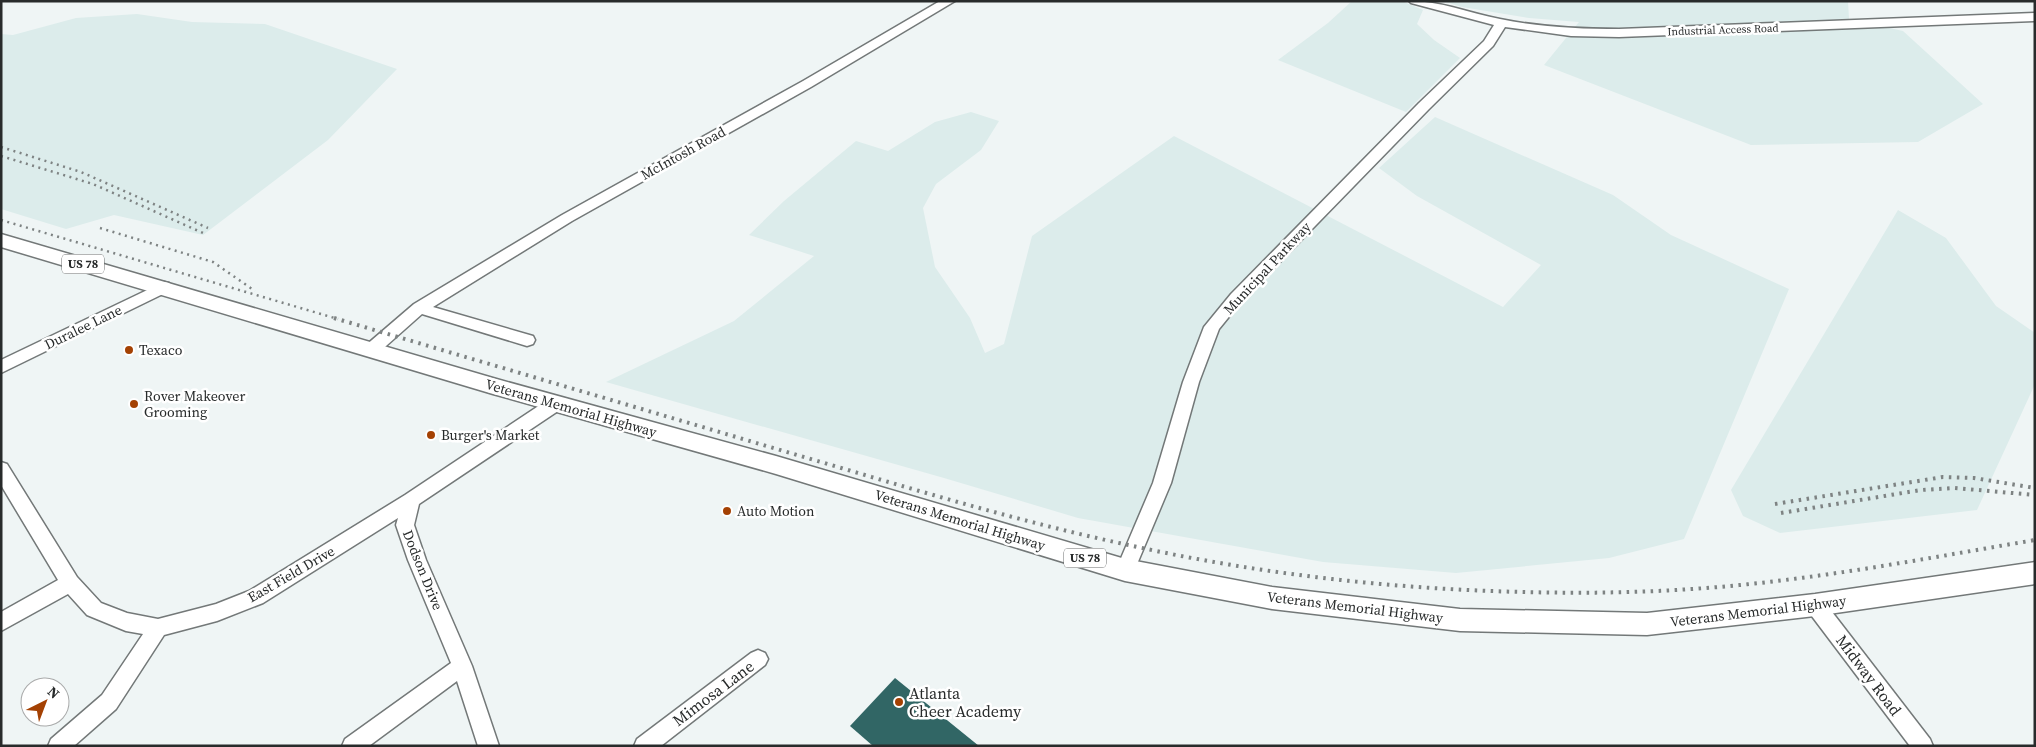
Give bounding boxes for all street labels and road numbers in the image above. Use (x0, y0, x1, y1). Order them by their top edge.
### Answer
street label: Industrial Access Road (1667, 21, 1780, 39)
street label: McIntosh Road (637, 121, 729, 185)
street label: Municipal Parkway (1219, 217, 1316, 319)
road number: US 78 (62, 254, 104, 274)
street label: Duralee Lane (41, 300, 125, 354)
street label: Veterans Memorial Highway (483, 374, 660, 442)
street label: Veterans Memorial Highway (872, 485, 1048, 556)
street label: Dodson Drive (398, 527, 448, 613)
street label: East Field Drive (244, 541, 338, 607)
road number: US 78 (1064, 548, 1106, 568)
street label: Veterans Memorial Highway (1266, 586, 1445, 628)
street label: Veterans Memorial Highway (1669, 590, 1848, 632)
street label: Midway Road (1831, 630, 1907, 720)
street label: Mimosa Lane (668, 655, 758, 731)

